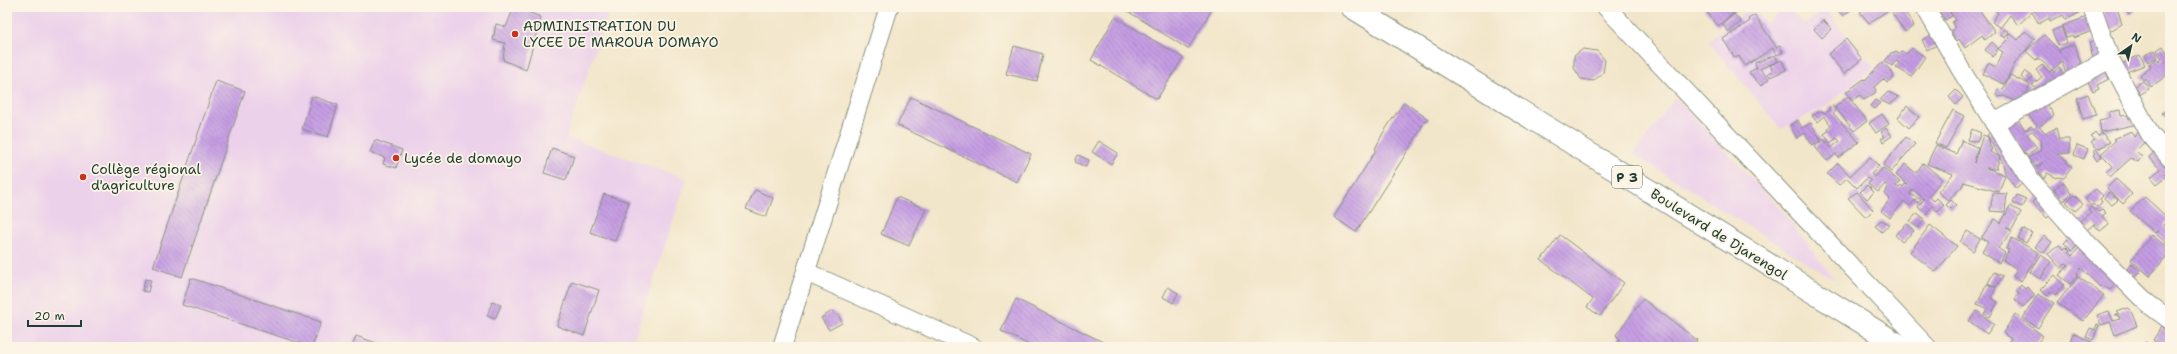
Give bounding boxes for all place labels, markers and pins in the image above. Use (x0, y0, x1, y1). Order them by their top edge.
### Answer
place label: ADMINISTRATION DU LYCEE DE MAROUA DOMAYO (523, 17, 718, 51)
marker: ADMINISTRATION DU LYCEE DE MAROUA DOMAYO (510, 29, 520, 39)
place label: Lycée de domayo (404, 149, 522, 167)
marker: Lycée de domayo (391, 153, 401, 163)
place label: Collège régional d'agriculture (91, 160, 201, 194)
marker: Collège régional d'agriculture (78, 172, 88, 182)

